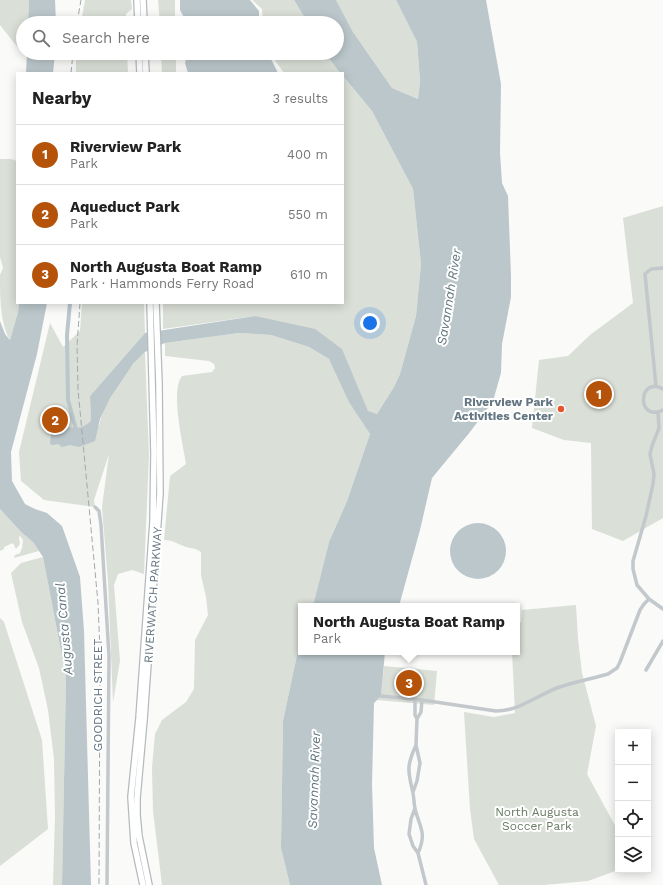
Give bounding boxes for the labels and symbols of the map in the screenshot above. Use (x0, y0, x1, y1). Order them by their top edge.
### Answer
water label: Savannah River (434, 247, 464, 346)
your location (360, 313, 380, 333)
pin: 1 (586, 379, 612, 409)
place label: Riverview Park Activities Center (454, 395, 554, 423)
marker: Riverview Park Activities Center (556, 404, 566, 414)
pin: 2 (42, 405, 68, 435)
street label: RIVERWATCH PARKWAY (141, 526, 165, 664)
water label: Augusta Canal (52, 582, 76, 677)
street label: GOODRICH STREET (91, 638, 105, 752)
pin: 3 (396, 668, 422, 698)
water label: Savannah River (305, 730, 323, 829)
park label: North Augusta Soccer Park (495, 805, 579, 833)

